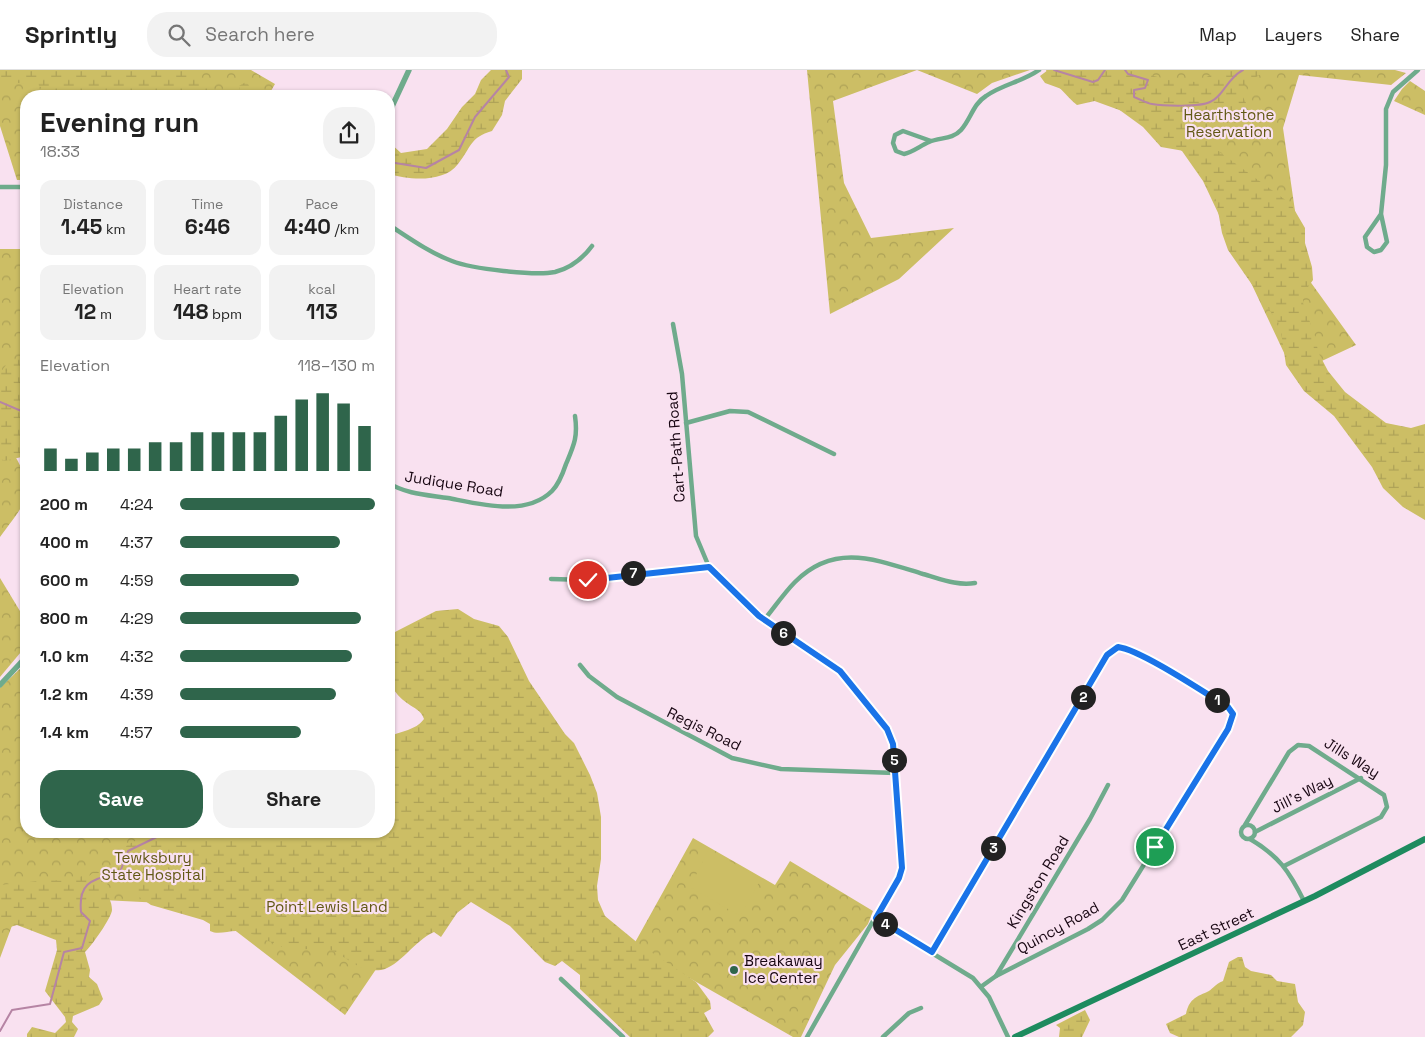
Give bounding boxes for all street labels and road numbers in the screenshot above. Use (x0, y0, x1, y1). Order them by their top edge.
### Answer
street label: Cart-Path Road (662, 391, 689, 503)
street label: Judique Road (403, 466, 505, 501)
street label: Regis Road (664, 702, 744, 755)
street label: Jills Way (1321, 733, 1384, 782)
street label: Jill's Way (1268, 770, 1335, 817)
street label: Kingston Road (1002, 832, 1073, 932)
street label: Quincy Road (1013, 897, 1102, 958)
street label: East Street (1175, 903, 1257, 954)

